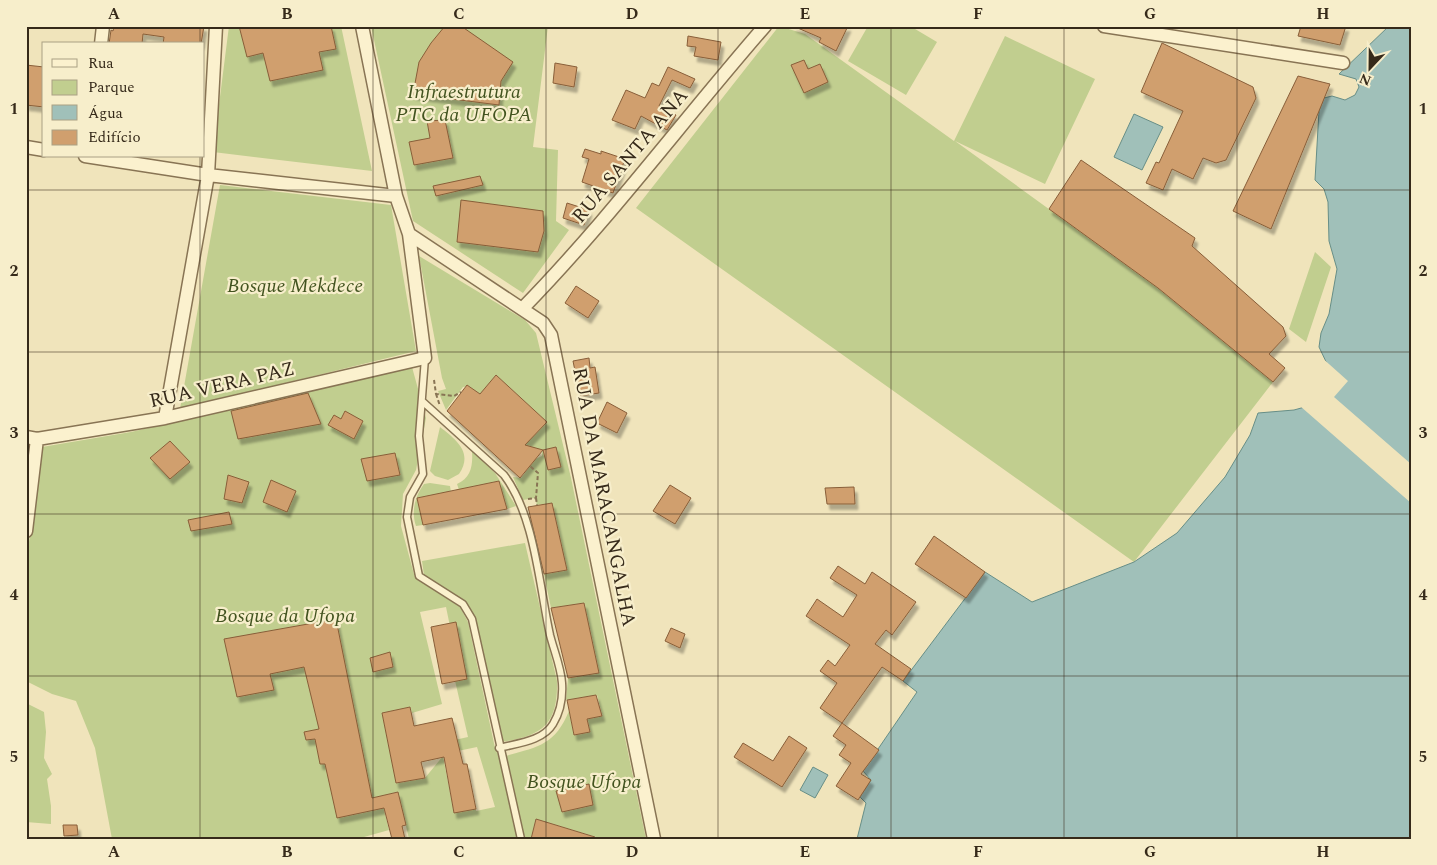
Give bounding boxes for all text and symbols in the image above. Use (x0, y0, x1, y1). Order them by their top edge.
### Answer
text: A (108, 2, 121, 26)
text: B (281, 2, 293, 26)
text: C (453, 2, 465, 26)
text: D (626, 2, 639, 26)
text: E (800, 2, 810, 26)
text: F (973, 2, 983, 26)
text: G (1144, 2, 1156, 26)
text: H (1316, 2, 1330, 26)
legend (42, 42, 205, 158)
north arrow (1344, 42, 1394, 92)
text: Rua (88, 52, 114, 75)
text: N (1356, 68, 1375, 91)
text: Parque (88, 76, 135, 99)
park label: Infraestrutura PTC da UFOPA (396, 77, 532, 130)
street label: RUA SANTA ANA (565, 82, 695, 230)
text: 1 (10, 97, 18, 121)
text: 1 (1419, 97, 1427, 121)
text: Água (88, 102, 124, 125)
text: Edifício (88, 126, 141, 149)
text: 2 (10, 259, 19, 283)
text: 2 (1419, 259, 1428, 283)
park label: Bosque Mekdece (227, 271, 363, 301)
street label: RUA VERA PAZ (146, 354, 298, 416)
street label: RUA DA MARACANGALHA (564, 365, 644, 629)
text: 3 (10, 421, 19, 445)
text: 3 (1419, 421, 1428, 445)
text: 4 (10, 583, 19, 607)
text: 4 (1419, 583, 1428, 607)
park label: Bosque da Ufopa (215, 601, 355, 631)
text: 5 (10, 745, 18, 769)
text: 5 (1419, 745, 1427, 769)
park label: Bosque Ufopa (527, 767, 642, 797)
text: A (108, 840, 121, 864)
text: B (281, 840, 293, 864)
text: C (453, 840, 465, 864)
text: D (626, 840, 639, 864)
text: E (800, 840, 810, 864)
text: F (973, 840, 983, 864)
text: G (1144, 840, 1156, 864)
text: H (1316, 840, 1330, 864)

